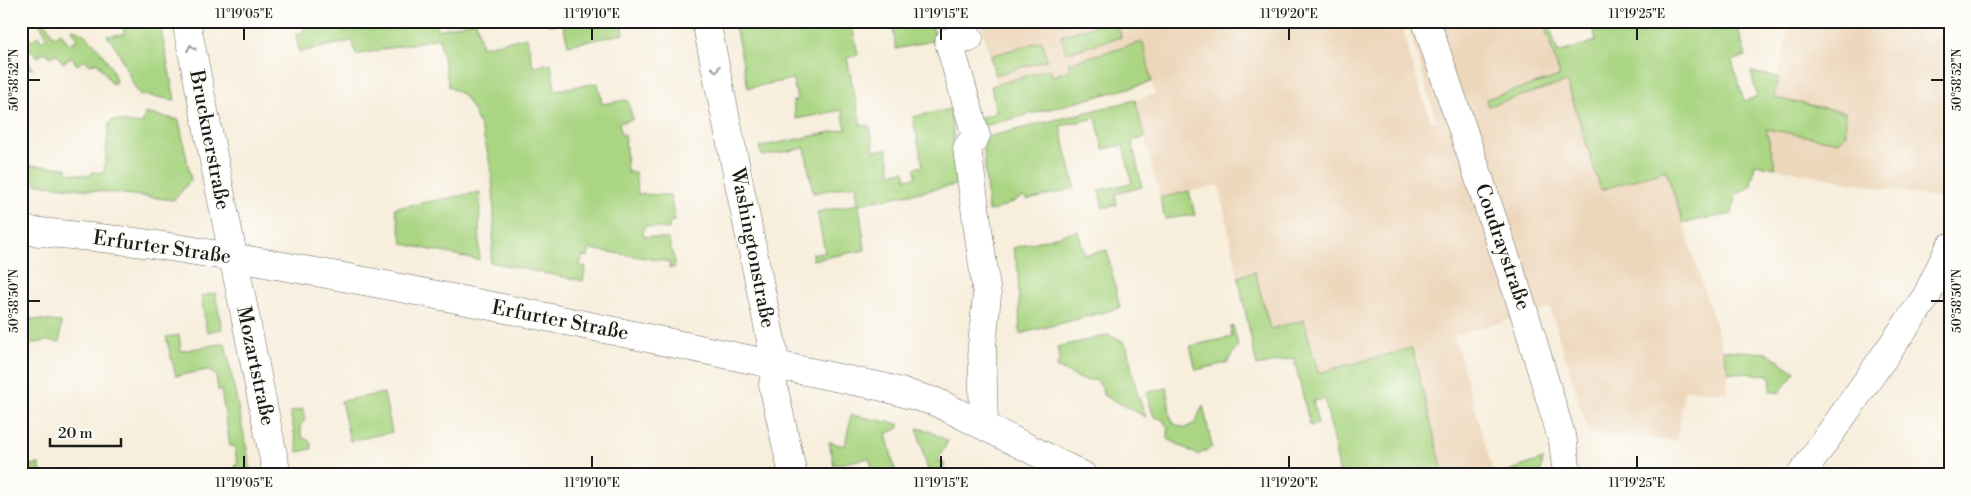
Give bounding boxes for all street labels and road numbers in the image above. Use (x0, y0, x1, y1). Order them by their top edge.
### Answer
street label: Brucknerstraße (183, 67, 235, 212)
street label: Washingtonstraße (724, 165, 780, 330)
street label: Coudraystraße (1469, 181, 1535, 313)
street label: Erfurter Straße (91, 226, 233, 270)
street label: Erfurter Straße (489, 295, 631, 347)
street label: Mozartstraße (230, 304, 280, 428)

